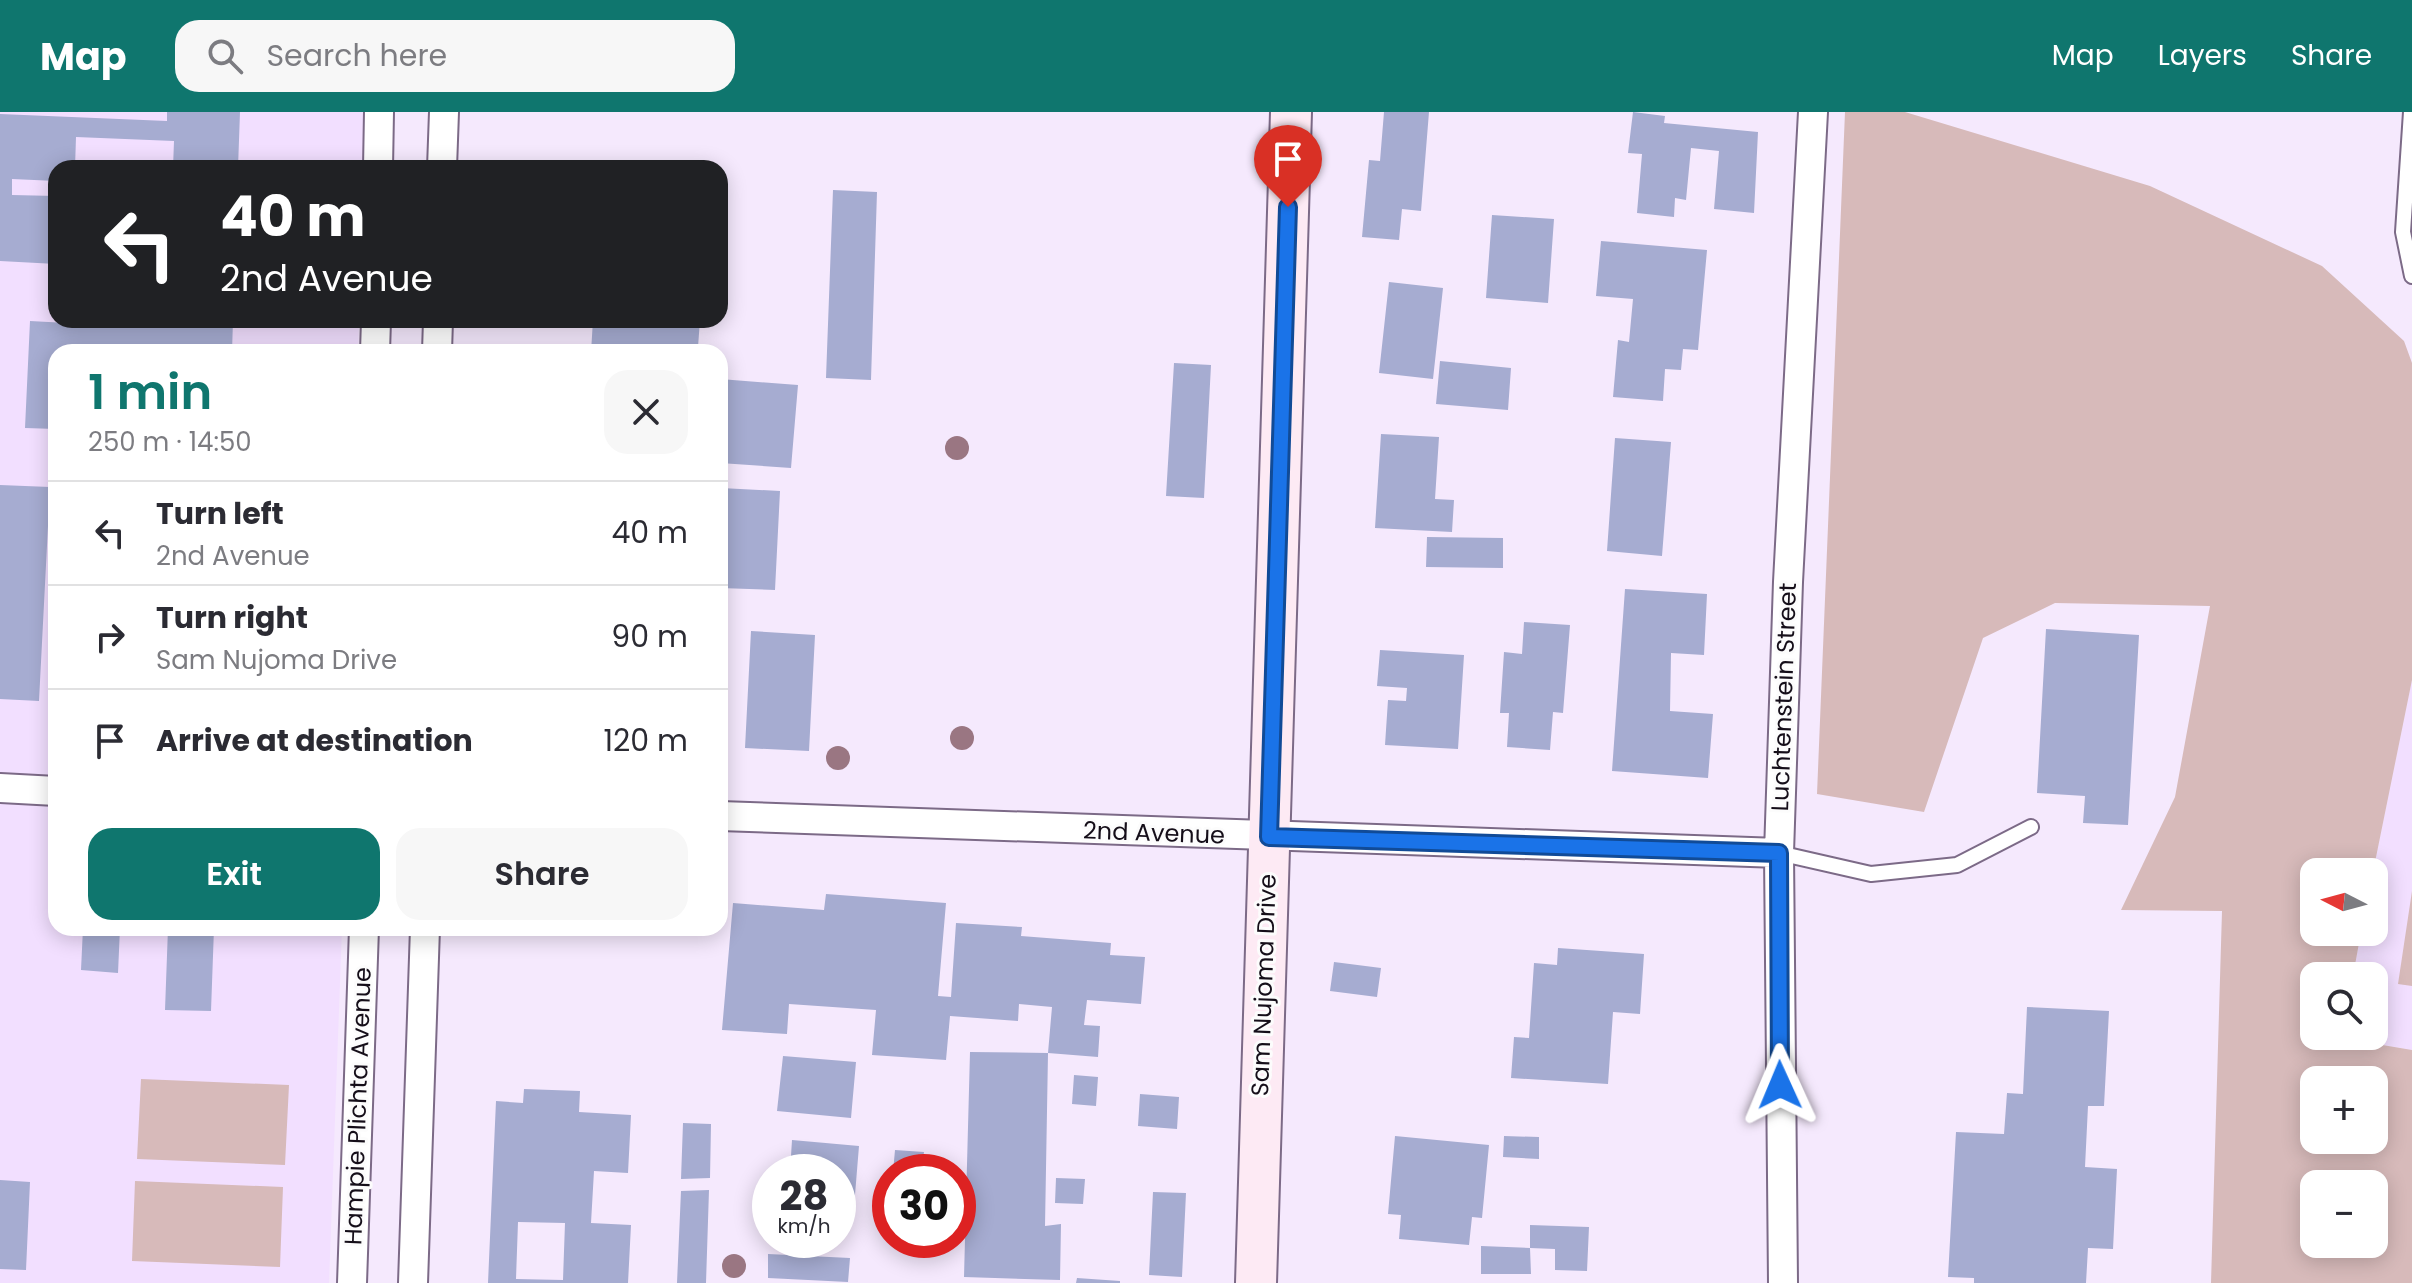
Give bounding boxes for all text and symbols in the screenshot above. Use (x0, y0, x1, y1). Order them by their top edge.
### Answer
search box (175, 20, 735, 92)
text: Map (40, 30, 127, 83)
icon: search (203, 34, 247, 78)
text: Search here (267, 34, 447, 77)
text: Map (2052, 36, 2114, 75)
text: Layers (2158, 36, 2247, 75)
text: Share (2291, 36, 2372, 75)
pin (1254, 125, 1322, 207)
icon: arrive (1266, 137, 1310, 181)
text: 40 m (220, 177, 366, 256)
icon: left (88, 192, 192, 296)
text: 2nd Avenue (220, 253, 433, 304)
text: 1 min (88, 359, 212, 426)
button: close (604, 370, 688, 454)
text: 250 m · 14:50 (88, 424, 252, 460)
text: Turn left (156, 492, 284, 535)
icon: left (88, 511, 132, 555)
text: 40 m (611, 511, 688, 554)
text: 2nd Avenue (156, 538, 310, 574)
street label: Luchtenstein Street (1763, 582, 1804, 812)
text: Turn right (156, 596, 308, 639)
icon: right (88, 615, 132, 659)
text: 90 m (611, 615, 688, 658)
text: Sam Nujoma Drive (156, 642, 397, 678)
icon: arrive (88, 719, 132, 763)
text: Arrive at destination (156, 719, 473, 762)
text: 120 m (603, 719, 688, 762)
street label: 2nd Avenue (1083, 814, 1226, 851)
button: Exit (88, 828, 380, 920)
button: Share (396, 828, 688, 920)
north arrow (2300, 858, 2388, 946)
map controls (2300, 858, 2388, 1258)
street label: Sam Nujoma Drive (1243, 873, 1284, 1097)
button: search (2300, 962, 2388, 1050)
street label: Hampie Plichta Avenue (336, 966, 379, 1246)
position arrow (1738, 1043, 1822, 1127)
button: + (2300, 1066, 2388, 1154)
speed limit sign: 30 (872, 1154, 976, 1258)
text: 28 (780, 1168, 828, 1224)
button: − (2300, 1170, 2388, 1258)
text: km/h (777, 1212, 831, 1240)

